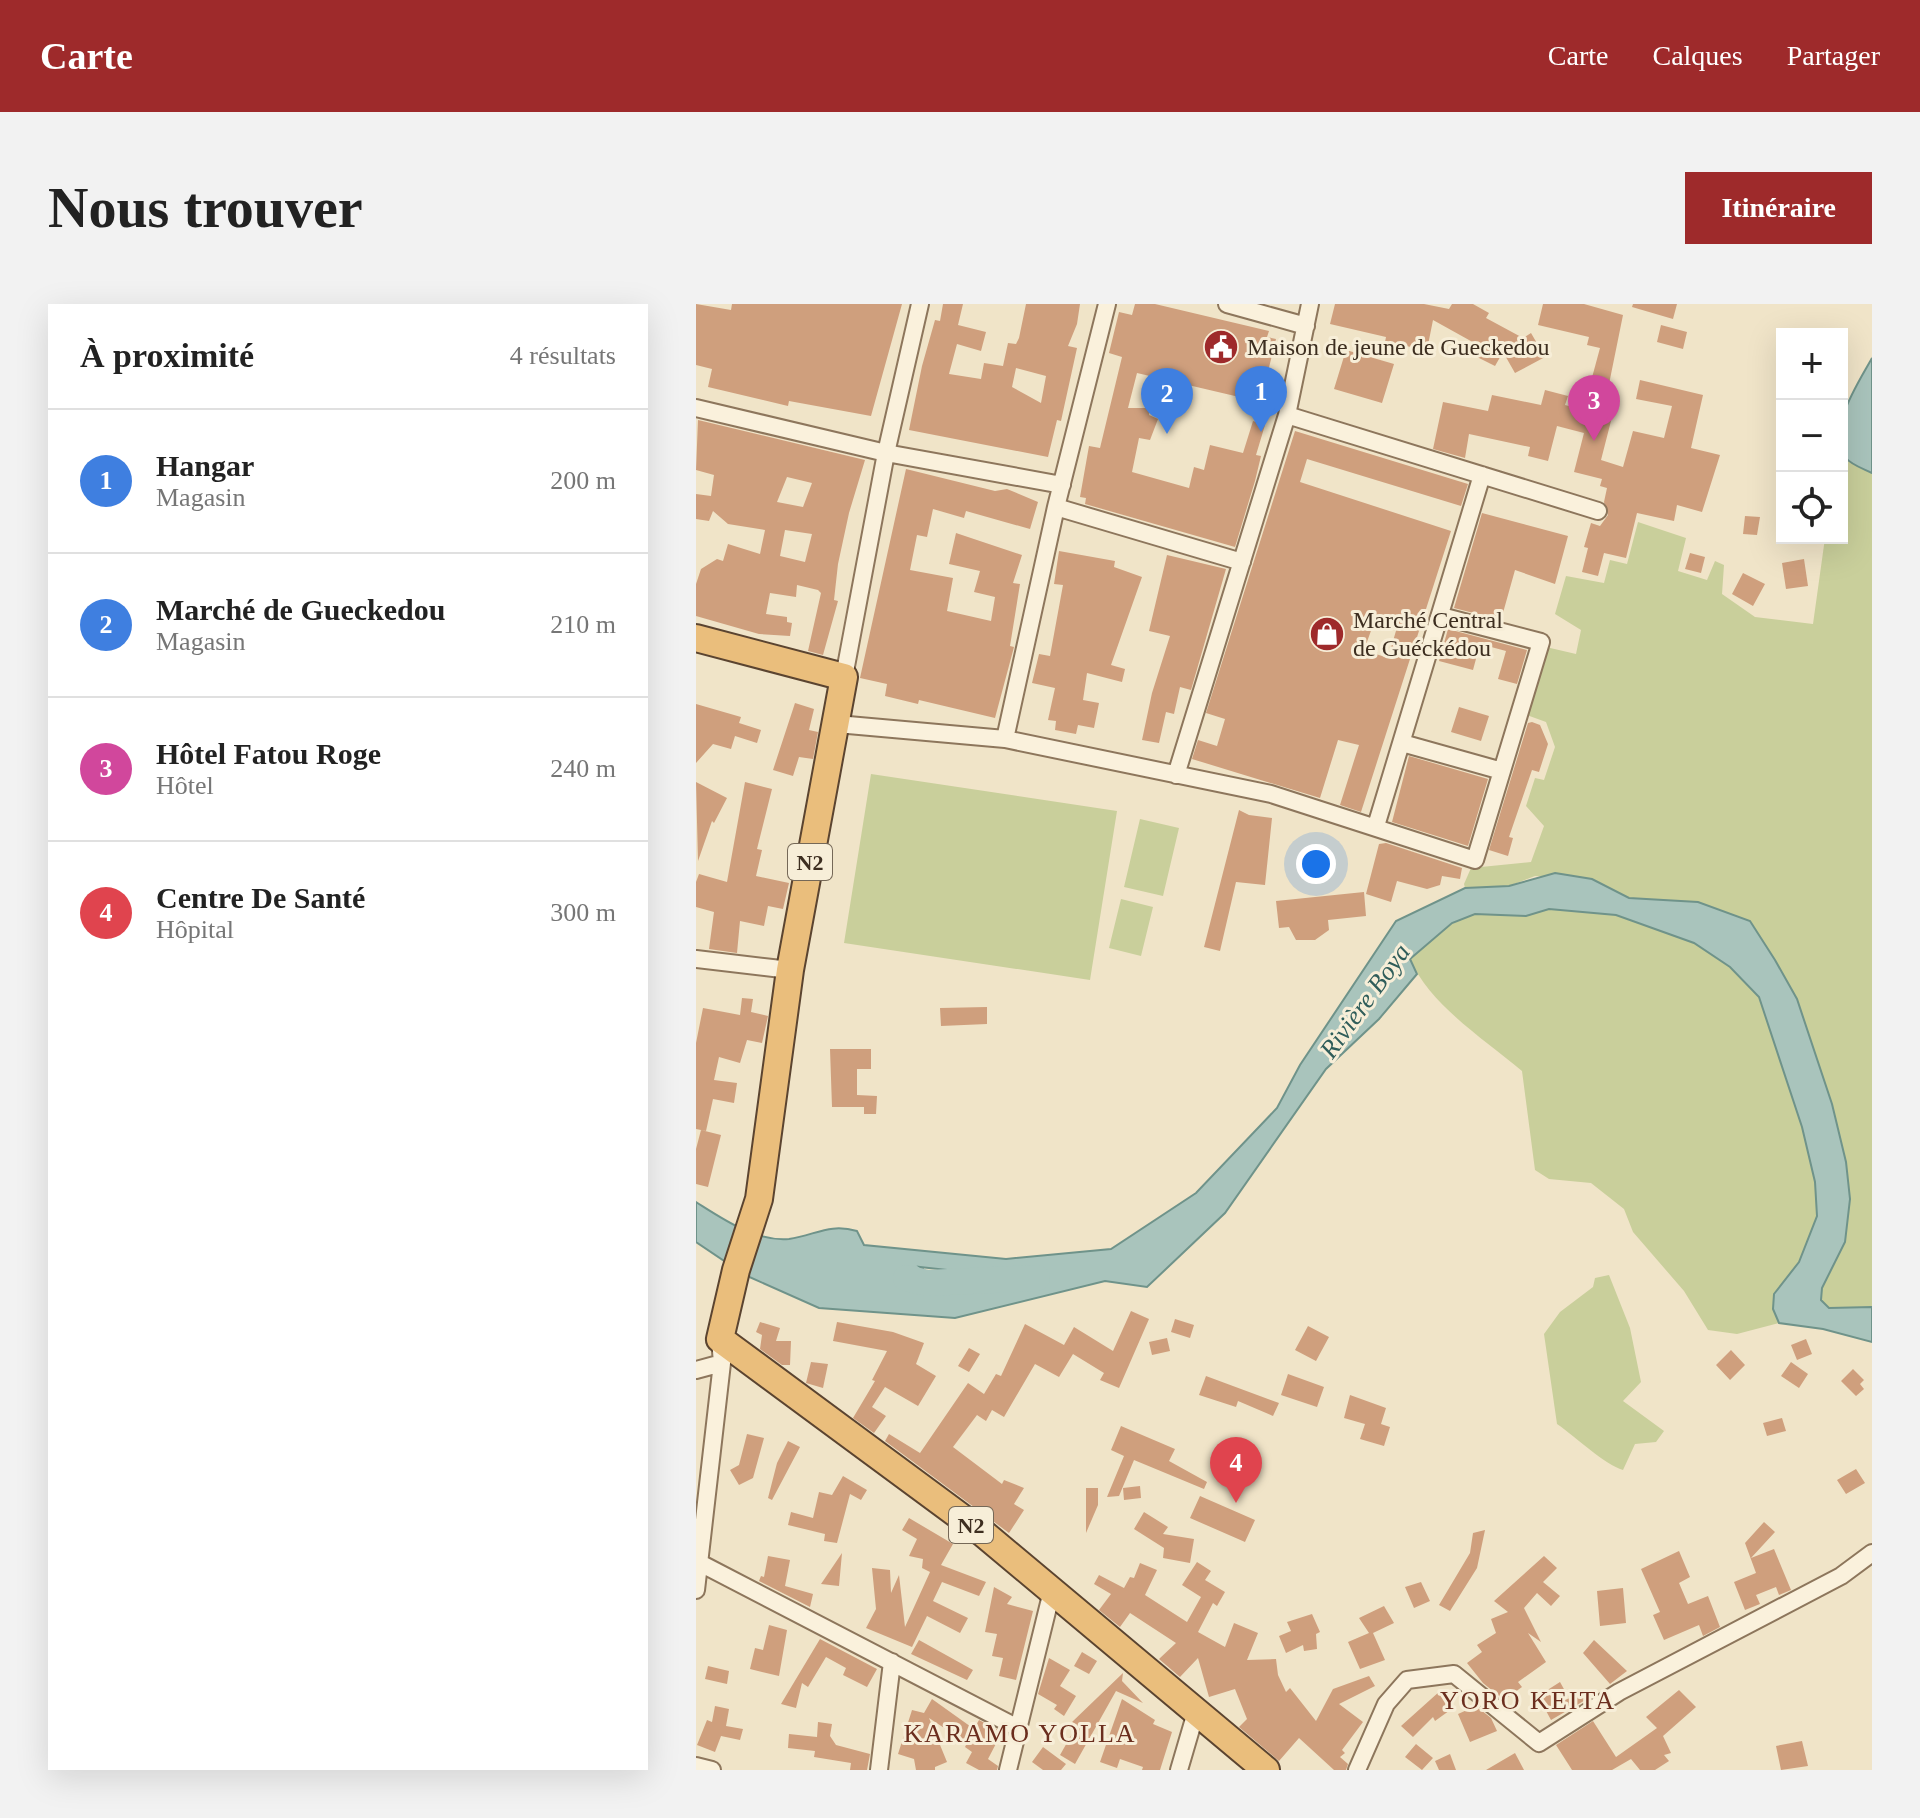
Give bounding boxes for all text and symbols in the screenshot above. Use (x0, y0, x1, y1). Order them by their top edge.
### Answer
text: Carte (40, 35, 133, 77)
text: Carte (1548, 40, 1608, 71)
text: Calques (1652, 40, 1743, 71)
text: Partager (1787, 40, 1880, 71)
button: Itinéraire (1685, 172, 1872, 244)
text: Nous trouver (48, 177, 363, 239)
public building icon: Maison de jeune de Gueckedou (1202, 328, 1240, 366)
map controls (1776, 328, 1848, 544)
button: + (1776, 328, 1848, 400)
place label: Maison de jeune de Gueckedou (1247, 334, 1550, 360)
text: À proximité (80, 337, 254, 374)
text: 4 résultats (510, 341, 616, 370)
pin: 1 (1235, 366, 1287, 432)
pin: 2 (1141, 368, 1193, 434)
pin: 3 (1568, 375, 1620, 441)
button: − (1776, 400, 1848, 472)
text: Hangar (156, 449, 254, 482)
text: 1 (100, 466, 113, 495)
text: 200 m (550, 466, 616, 495)
button: locate (1776, 472, 1848, 544)
text: Magasin (156, 483, 246, 512)
text: Marché de Gueckedou (156, 593, 445, 626)
place label: Marché Central de Guéckédou (1353, 607, 1503, 661)
text: 2 (100, 610, 113, 639)
text: 210 m (550, 610, 616, 639)
shop icon: Marché Central de Guéckédou (1308, 615, 1346, 653)
text: Magasin (156, 627, 246, 656)
text: Hôtel Fatou Roge (156, 737, 381, 770)
text: 3 (100, 754, 113, 783)
text: 240 m (550, 754, 616, 783)
text: Hôtel (156, 771, 214, 800)
road number: N2 (788, 844, 832, 880)
your location (1296, 844, 1336, 884)
text: Centre De Santé (156, 881, 365, 914)
text: 4 (100, 898, 113, 927)
text: 300 m (550, 898, 616, 927)
text: Hôpital (156, 915, 234, 944)
water label: Rivière Boya (1313, 938, 1416, 1065)
pin: 4 (1210, 1437, 1262, 1503)
road number: N2 (949, 1507, 993, 1543)
district label: YORO KEITA (1440, 1686, 1616, 1715)
district label: KARAMO YOLLA (903, 1719, 1137, 1748)

